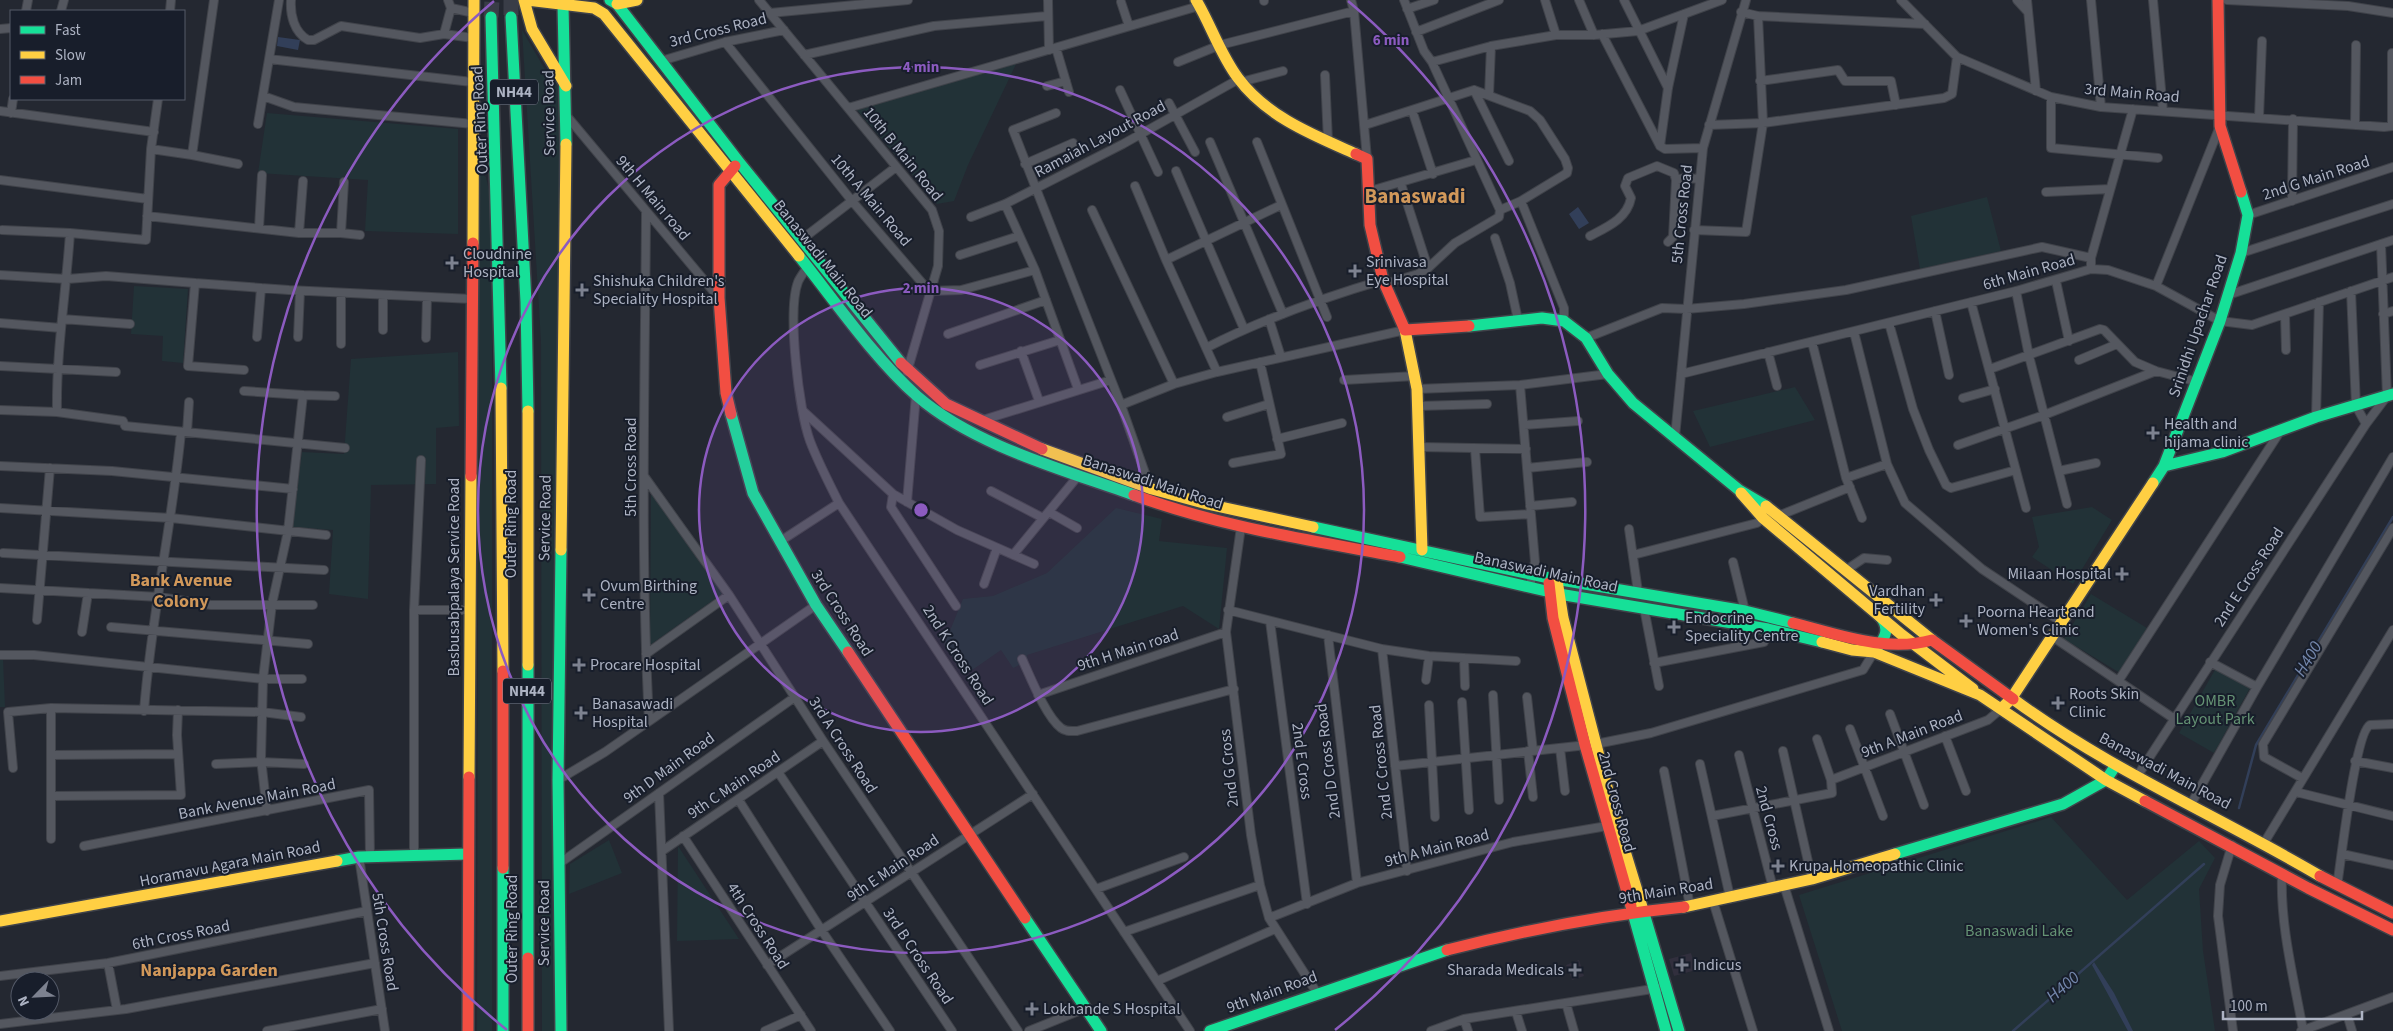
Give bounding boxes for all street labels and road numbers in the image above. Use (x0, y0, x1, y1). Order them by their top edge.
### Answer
street label: 3rd Cross Road (667, 7, 769, 53)
street label: Outer Ring Road (466, 65, 494, 175)
street label: Service Road (537, 70, 561, 156)
street label: 3rd Main Road (2084, 78, 2180, 108)
road number: NH44 (490, 80, 538, 104)
street label: Ramaiah Layout Road (1030, 95, 1170, 183)
street label: 10th B Main Road (858, 102, 948, 206)
street label: 10th A Main Road (826, 149, 916, 251)
street label: 2nd G Main Road (2259, 150, 2373, 206)
street label: 9th H Main road (611, 151, 695, 245)
street label: 5th Cross Road (1666, 163, 1698, 265)
street label: Banaswadi Main Road (768, 195, 878, 323)
street label: 6th Main Road (1980, 248, 2078, 296)
street label: Srinidhi Upachar Road (2163, 252, 2233, 400)
street label: 5th Cross Road (620, 417, 642, 517)
street label: Banaswadi Main Road (1080, 449, 1226, 515)
street label: Outer Ring Road (500, 470, 522, 578)
street label: Service Road (533, 475, 557, 561)
street label: Basbusabpalaya Service Road (443, 478, 465, 676)
street label: 2nd E Cross Road (2209, 523, 2289, 631)
street label: Banaswadi Main Road (1472, 546, 1620, 598)
street label: 3rd Cross Road (806, 565, 878, 661)
street label: 2nd K Cross Road (917, 601, 999, 709)
street label: 9th H Main road (1075, 623, 1181, 677)
road number: NH44 (503, 678, 551, 704)
street label: 3rd A Cross Road (803, 692, 883, 798)
street label: 2nd D Cross Road (1310, 702, 1346, 820)
street label: 2nd C Cross Road (1364, 704, 1398, 820)
street label: 9th A Main Road (1858, 705, 1966, 763)
street label: 2nd E Cross (1286, 721, 1318, 801)
street label: 9th D Main Road (619, 727, 719, 809)
street label: Banaswadi Main Road (2095, 727, 2235, 815)
street label: 2nd G Cross (1214, 728, 1244, 808)
street label: 9th C Main Road (683, 746, 785, 824)
street label: 2nd Cross Road (1593, 749, 1641, 855)
street label: Bank Avenue Main Road (176, 773, 338, 825)
street label: 2nd Cross (1750, 784, 1788, 853)
street label: 9th A Main Road (1382, 824, 1492, 872)
street label: 9th E Main Road (843, 829, 943, 907)
street label: Horamavu Agara Main Road (138, 836, 322, 892)
street label: 9th Main Road (1617, 873, 1715, 909)
street label: Outer Ring Road (501, 875, 523, 983)
street label: 4th Cross Road (722, 878, 794, 974)
street label: Service Road (533, 880, 555, 966)
street label: 5th Cross Road (366, 891, 404, 993)
street label: 3rd B Cross Road (878, 903, 958, 1009)
street label: 6th Cross Road (130, 915, 232, 955)
street label: 9th Main Road (1224, 965, 1320, 1019)

